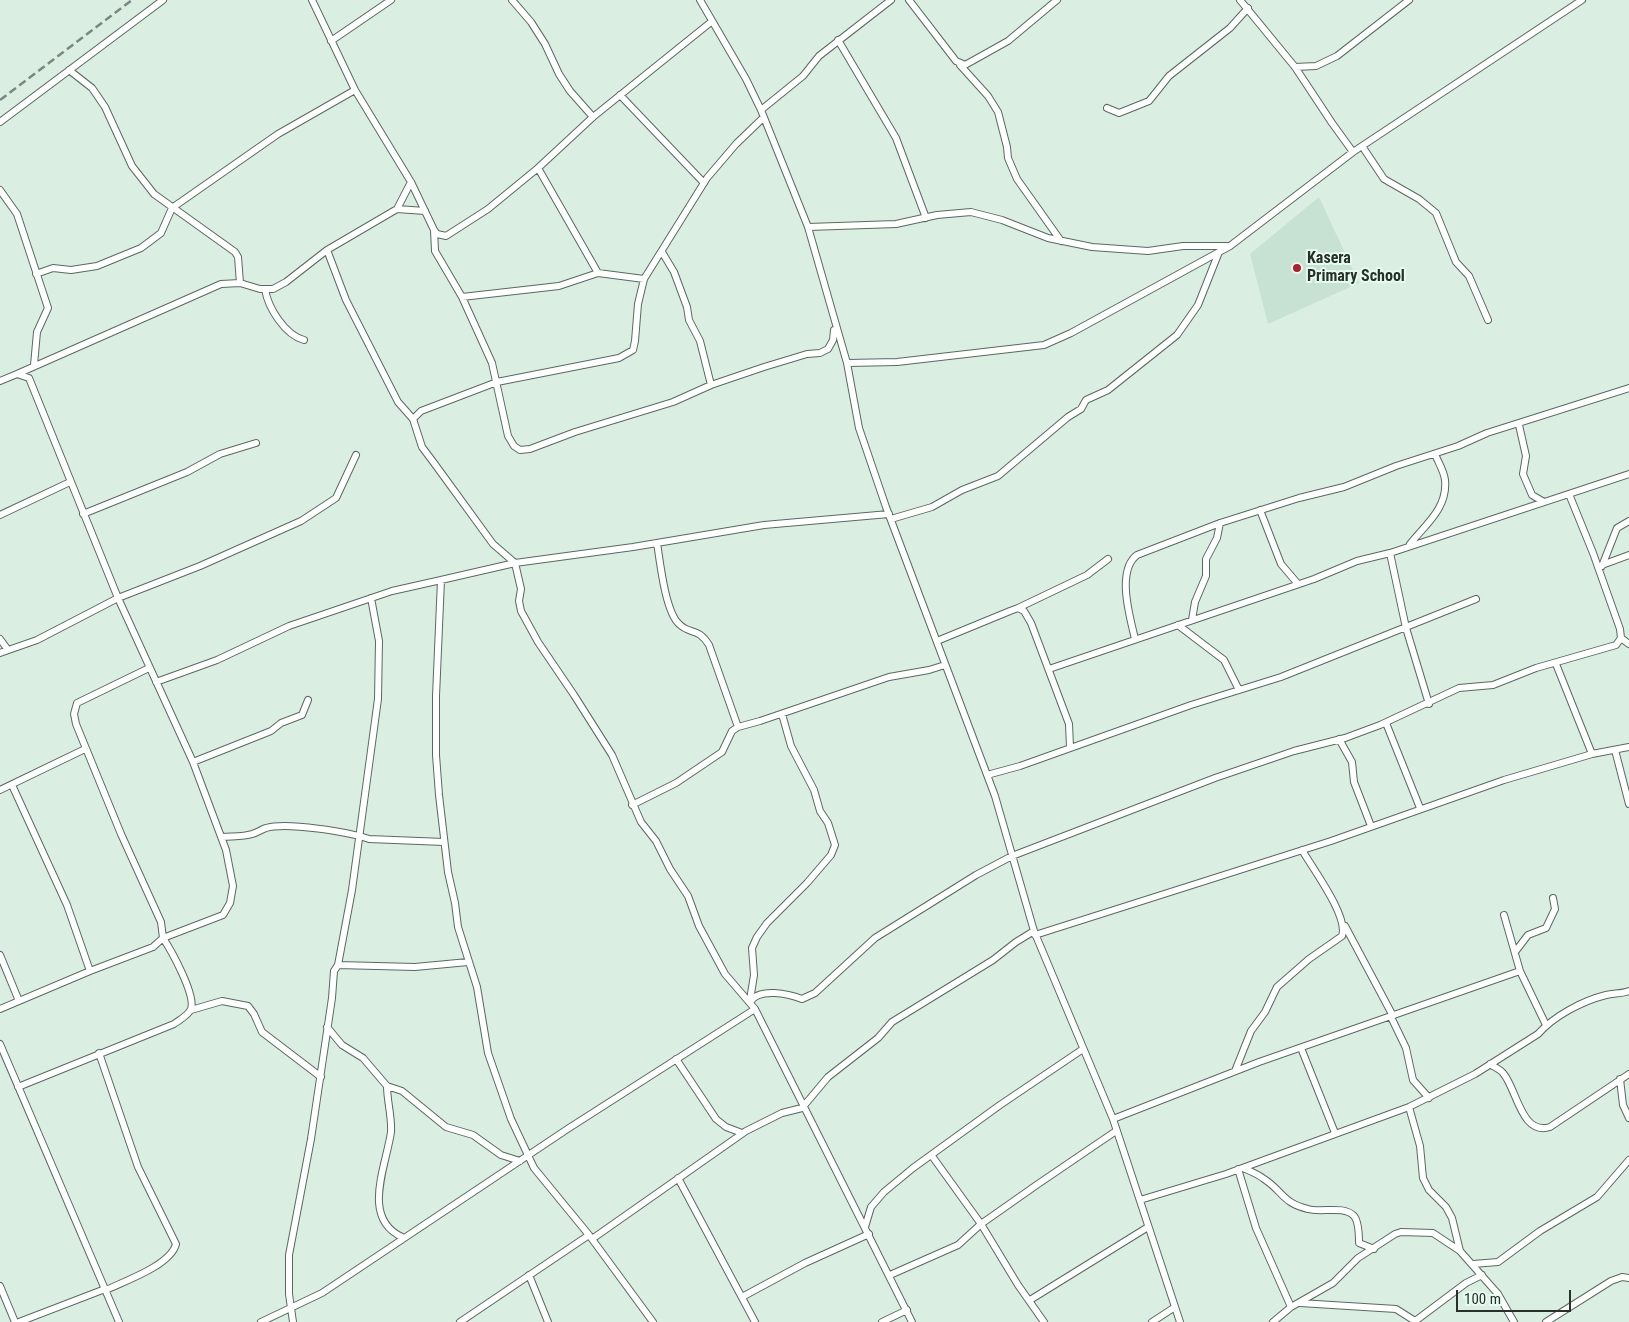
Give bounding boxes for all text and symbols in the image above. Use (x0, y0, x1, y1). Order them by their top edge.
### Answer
place label: Kasera Primary School (1307, 249, 1405, 287)
marker: Kasera Primary School (1291, 262, 1303, 274)
scale bar (1459, 1280, 1574, 1312)
text: 100 m (1464, 1290, 1501, 1308)

